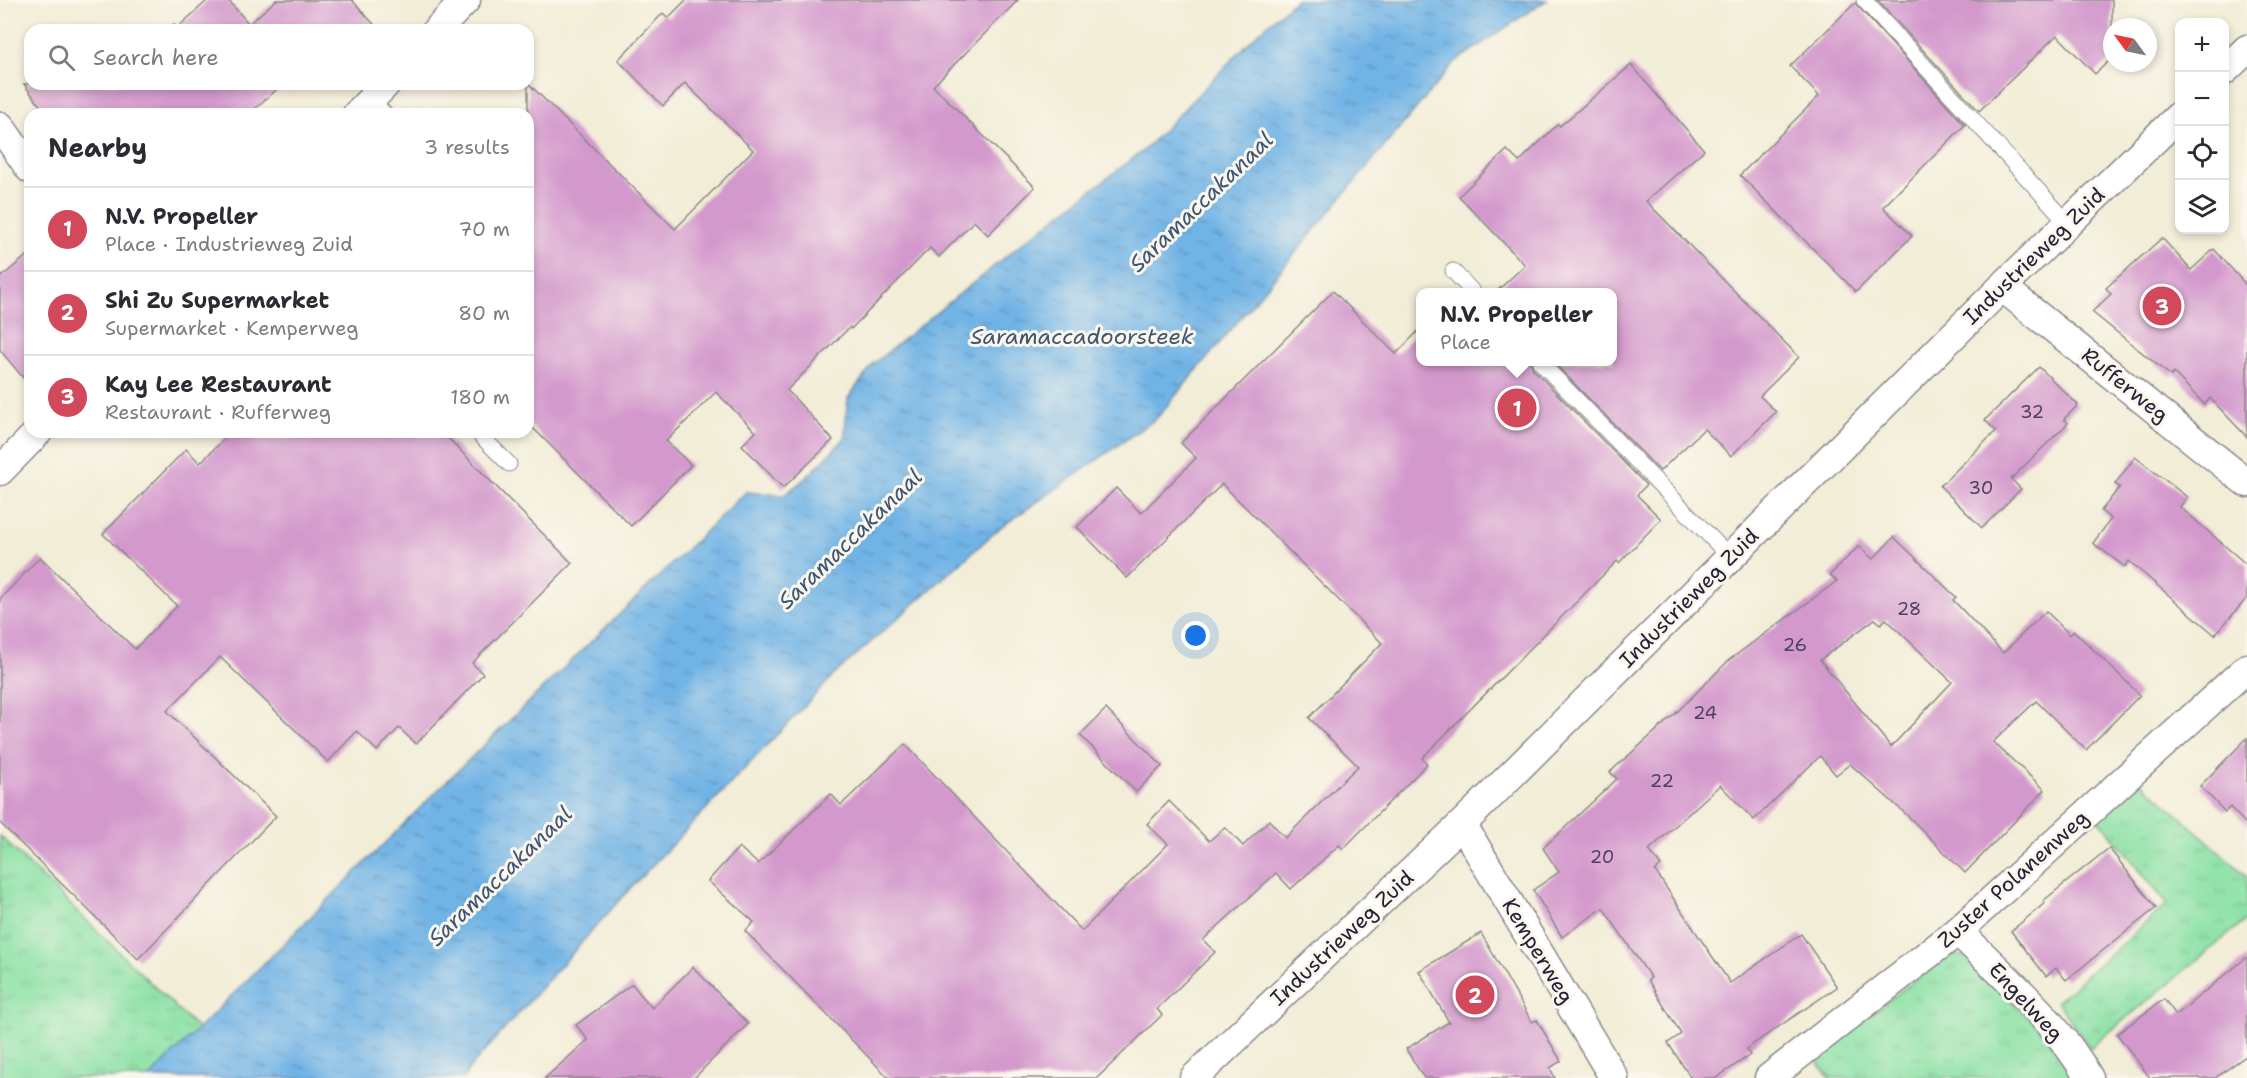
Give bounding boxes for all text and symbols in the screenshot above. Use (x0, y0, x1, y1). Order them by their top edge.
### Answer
north arrow (2103, 18, 2157, 72)
map controls (2175, 18, 2229, 234)
button: + (2175, 18, 2229, 72)
search box (24, 24, 534, 90)
icon: search (45, 41, 78, 74)
text: Search here (93, 43, 219, 72)
button: − (2175, 72, 2229, 126)
water label: Saramaccakanaal (1123, 126, 1279, 278)
button: locate (2175, 126, 2229, 180)
text: Nearby (48, 130, 147, 165)
text: 3 results (424, 134, 510, 160)
button: layers (2175, 180, 2229, 234)
street label: Industrieweg Zuid (1957, 181, 2111, 331)
text: N.V. Propeller (105, 202, 258, 231)
text: 1 (63, 216, 72, 242)
text: 70 m (458, 216, 510, 242)
text: Place · Industrieweg Zuid (105, 231, 353, 257)
pin: 3 (2142, 284, 2182, 328)
text: Shi Zu Supermarket (105, 286, 329, 315)
popup (1416, 288, 1617, 366)
text: 2 (61, 300, 75, 326)
text: 80 m (458, 300, 510, 326)
text: N.V. Propeller (1440, 300, 1593, 329)
text: Supermarket · Kemperweg (105, 315, 359, 341)
water label: Saramaccadoorsteek (970, 322, 1194, 351)
text: Place (1440, 329, 1491, 355)
street label: Rufferweg (2076, 341, 2174, 429)
text: Kay Lee Restaurant (105, 370, 331, 399)
text: 3 (61, 384, 75, 410)
text: 180 m (450, 384, 510, 410)
pin: 1 (1498, 386, 1537, 430)
text: Restaurant · Rufferweg (105, 399, 331, 425)
house number: 32 (2020, 400, 2044, 424)
water label: Saramaccakanaal (772, 463, 928, 615)
house number: 30 (1969, 476, 1993, 500)
street label: Industrieweg Zuid (1613, 522, 1765, 674)
house number: 28 (1897, 597, 1921, 621)
your location (1181, 621, 1210, 650)
house number: 26 (1783, 633, 1807, 657)
house number: 24 (1693, 701, 1717, 725)
house number: 22 (1650, 769, 1674, 793)
water label: Saramaccakanaal (422, 800, 578, 952)
street label: Zuster Polanenweg (1932, 804, 2094, 954)
house number: 20 (1590, 845, 1614, 869)
street label: Industrieweg Zuid (1264, 864, 1420, 1012)
street label: Kemperweg (1496, 893, 1580, 1009)
street label: Engelweg (1982, 957, 2070, 1047)
pin: 2 (1456, 972, 1494, 1018)

